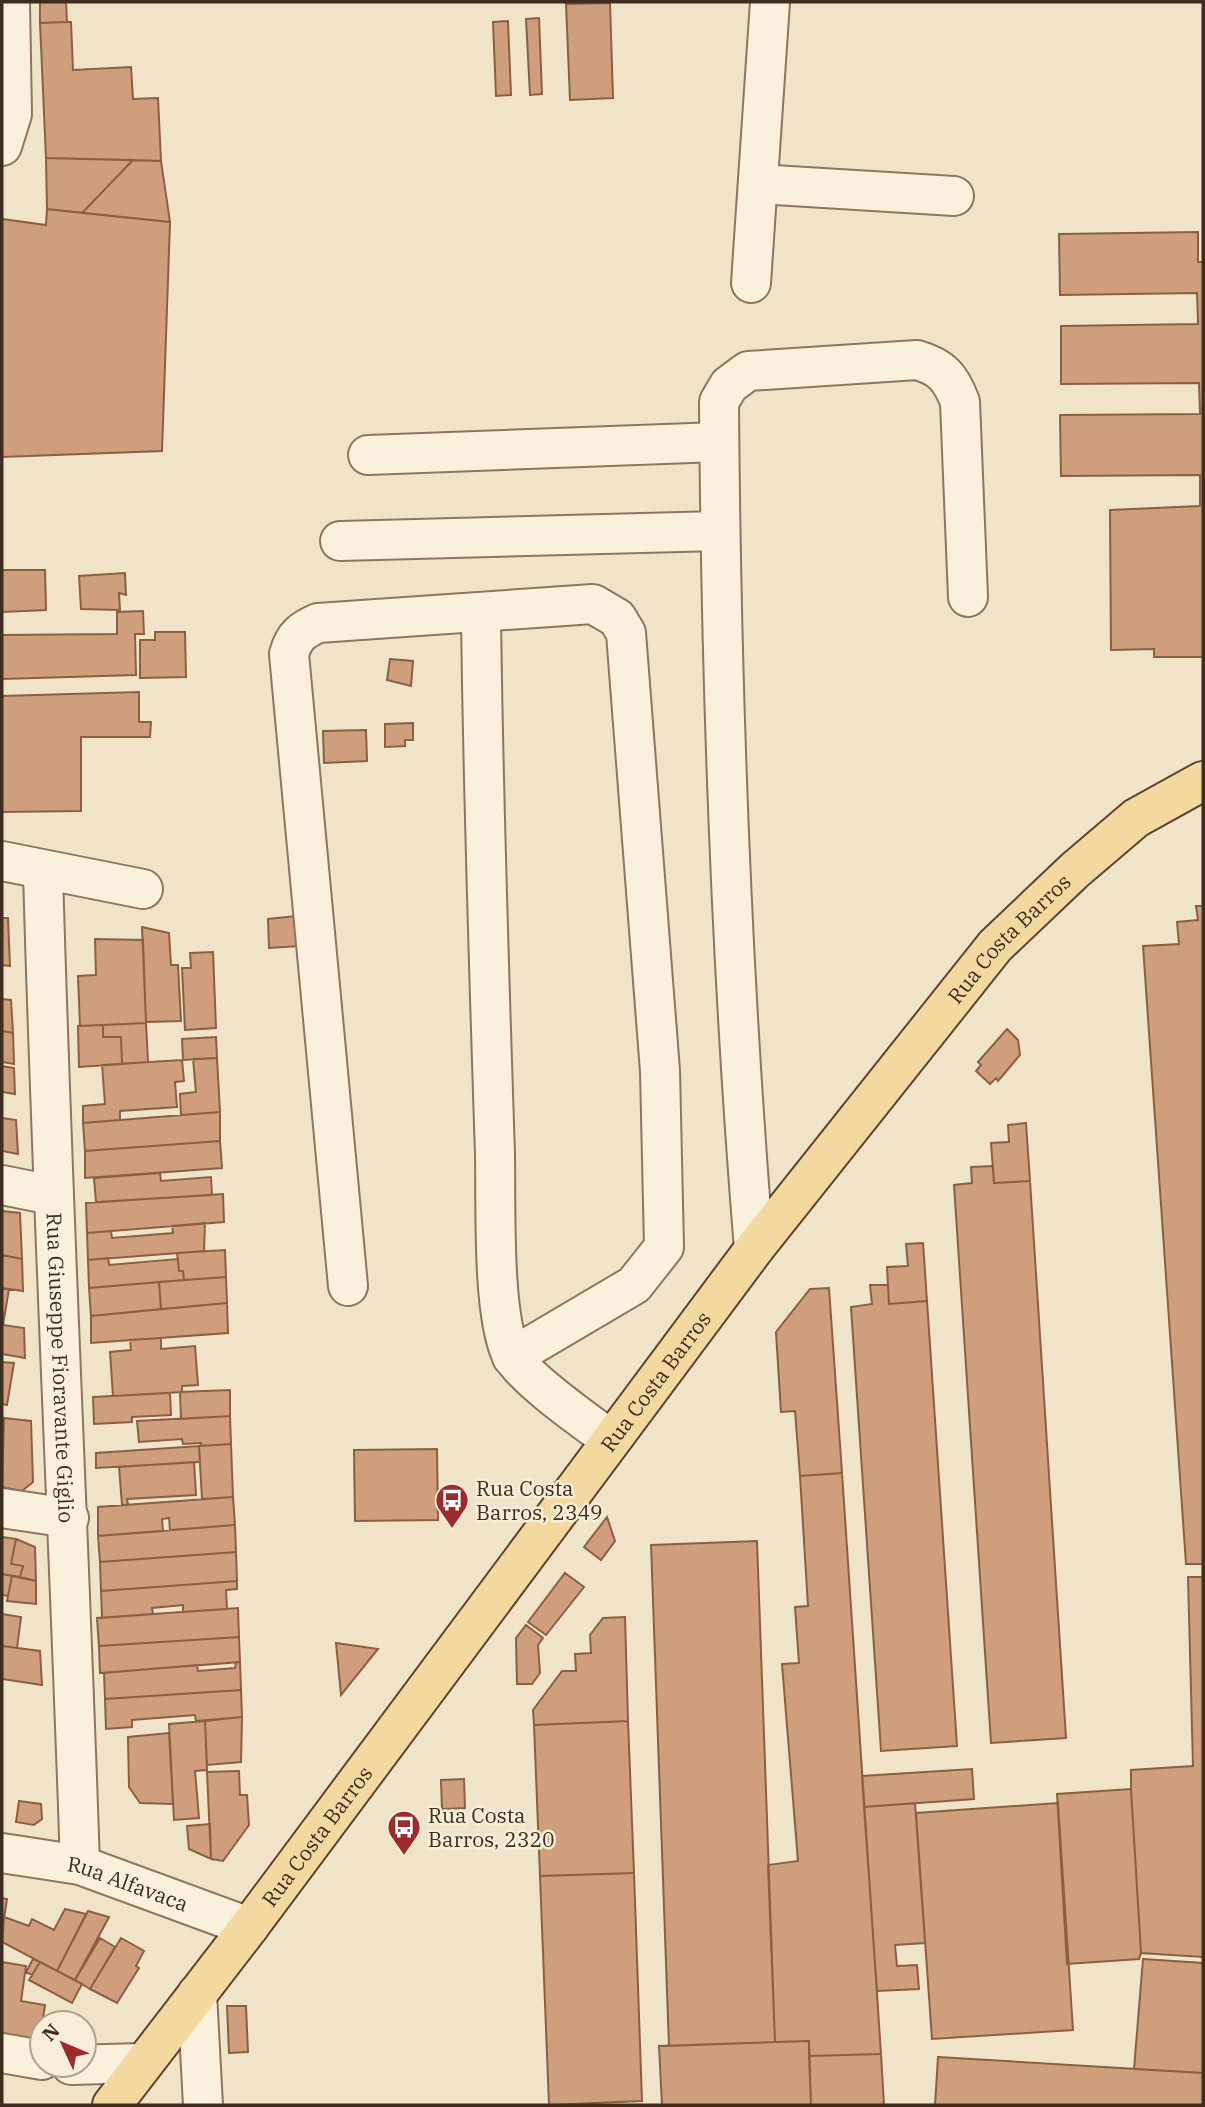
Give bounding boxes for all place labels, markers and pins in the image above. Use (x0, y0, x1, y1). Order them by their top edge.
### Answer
place label: Rua Costa Barros, 2349 (476, 1474, 603, 1526)
bus stop icon: Rua Costa Barros, 2349 (433, 1481, 471, 1530)
place label: Rua Costa Barros, 2320 (428, 1801, 555, 1853)
bus stop icon: Rua Costa Barros, 2320 (385, 1808, 423, 1857)

